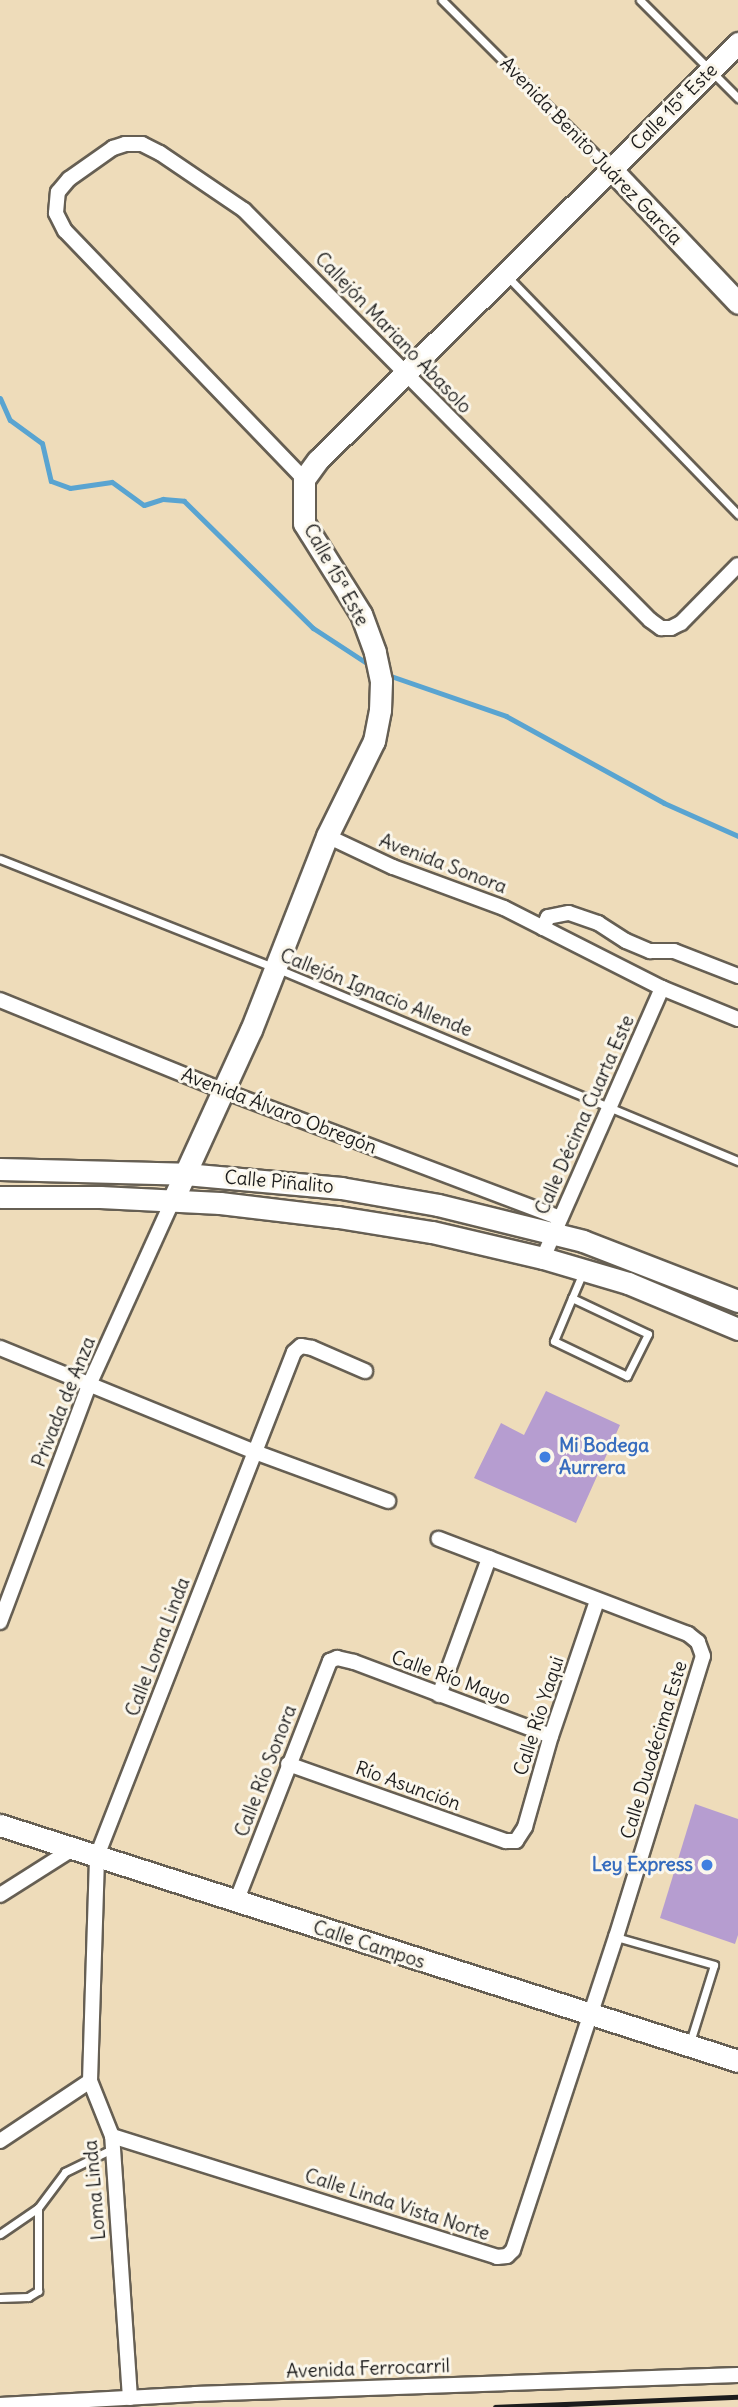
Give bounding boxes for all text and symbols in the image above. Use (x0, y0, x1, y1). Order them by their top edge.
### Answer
street label: Avenida Benito Juárez García (495, 52, 687, 250)
street label: Calle 15ª Este (626, 59, 722, 155)
street label: Callejón Mariano Abasolo (310, 248, 476, 418)
street label: Calle 15ª Este (299, 520, 373, 630)
street label: Avenida Sonora (376, 829, 510, 899)
street label: Callejón Ignacio Allende (277, 944, 475, 1042)
street label: Calle Décima Cuarta Este (531, 1012, 639, 1218)
street label: Avenida Álvaro Obregón (178, 1063, 380, 1159)
street label: Calle Piñalito (223, 1166, 335, 1198)
street label: Privada de Anza (27, 1333, 101, 1471)
place label: Mi Bodega Aurrera (559, 1435, 649, 1479)
marker: Mi Bodega Aurrera (537, 1449, 553, 1465)
street label: Calle Loma Linda (121, 1574, 195, 1720)
street label: Calle Río Mayo (388, 1646, 514, 1710)
street label: Calle Río Yaqui (509, 1654, 569, 1778)
street label: Calle Duodécima Este (616, 1658, 692, 1842)
street label: Calle Río Sonora (230, 1702, 302, 1840)
street label: Río Asunción (352, 1756, 464, 1816)
place label: Ley Express (592, 1854, 693, 1876)
marker: Ley Express (699, 1857, 715, 1873)
street label: Calle Campos (310, 1916, 428, 1974)
street label: Loma Linda (79, 2139, 111, 2241)
street label: Calle Linda Vista Norte (302, 2164, 492, 2246)
street label: Avenida Ferrocarril (286, 2355, 450, 2383)

